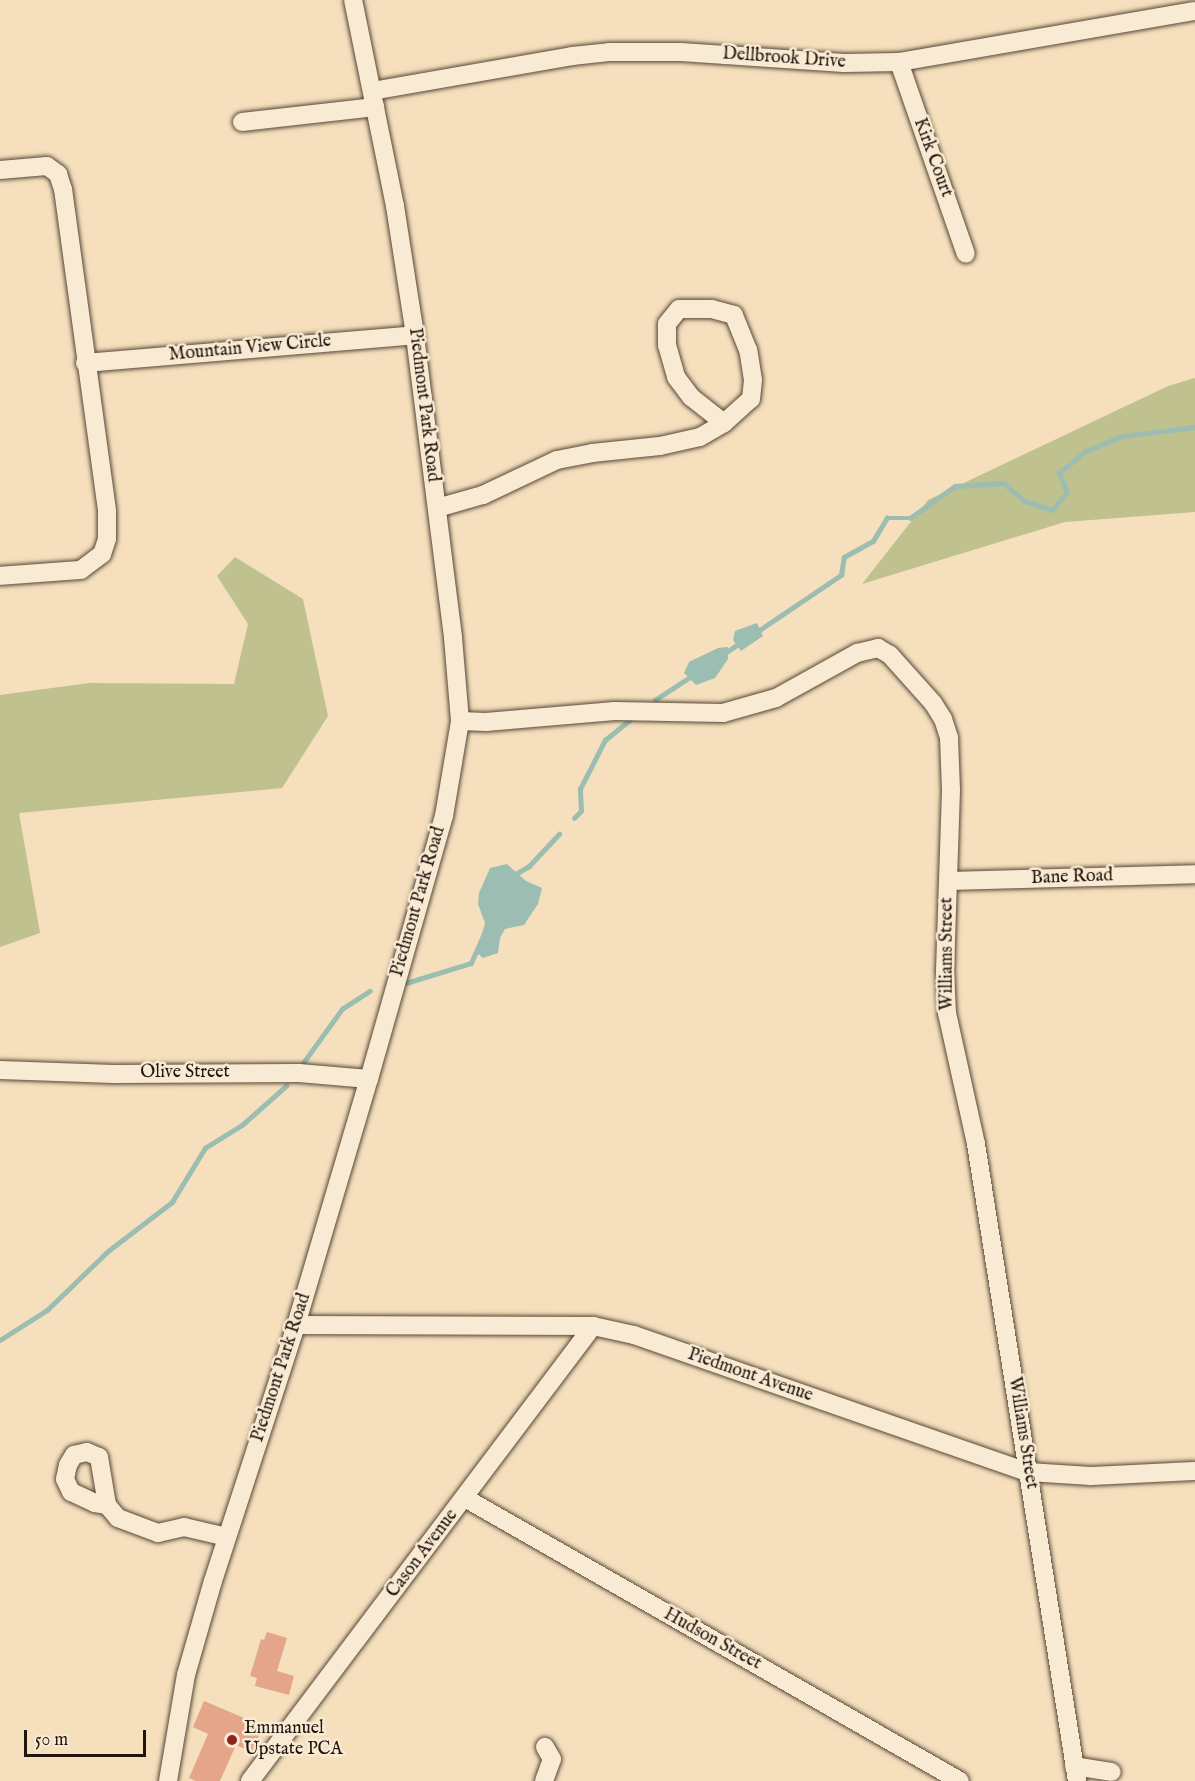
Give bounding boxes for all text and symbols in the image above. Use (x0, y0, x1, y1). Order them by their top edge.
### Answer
street label: Dellbrook Drive (722, 44, 846, 74)
street label: Kirk Court (908, 116, 956, 200)
street label: Piedmont Park Road (403, 327, 443, 483)
street label: Mountain View Circle (168, 331, 332, 367)
street label: Piedmont Park Road (387, 825, 451, 979)
street label: Bane Road (1031, 866, 1113, 890)
street label: Williams Street (937, 897, 959, 1011)
street label: Olive Street (140, 1062, 230, 1084)
street label: Piedmont Park Road (248, 1291, 316, 1445)
street label: Piedmont Avenue (684, 1344, 816, 1408)
street label: Williams Street (1002, 1375, 1042, 1491)
street label: Cason Avenue (383, 1506, 463, 1602)
street label: Hudson Street (659, 1604, 765, 1676)
scale bar (27, 1718, 148, 1756)
place label: Emmanuel Upstate PCA (244, 1719, 343, 1762)
text: 50 m (35, 1729, 68, 1752)
marker: Emmanuel Upstate PCA (225, 1733, 239, 1747)

